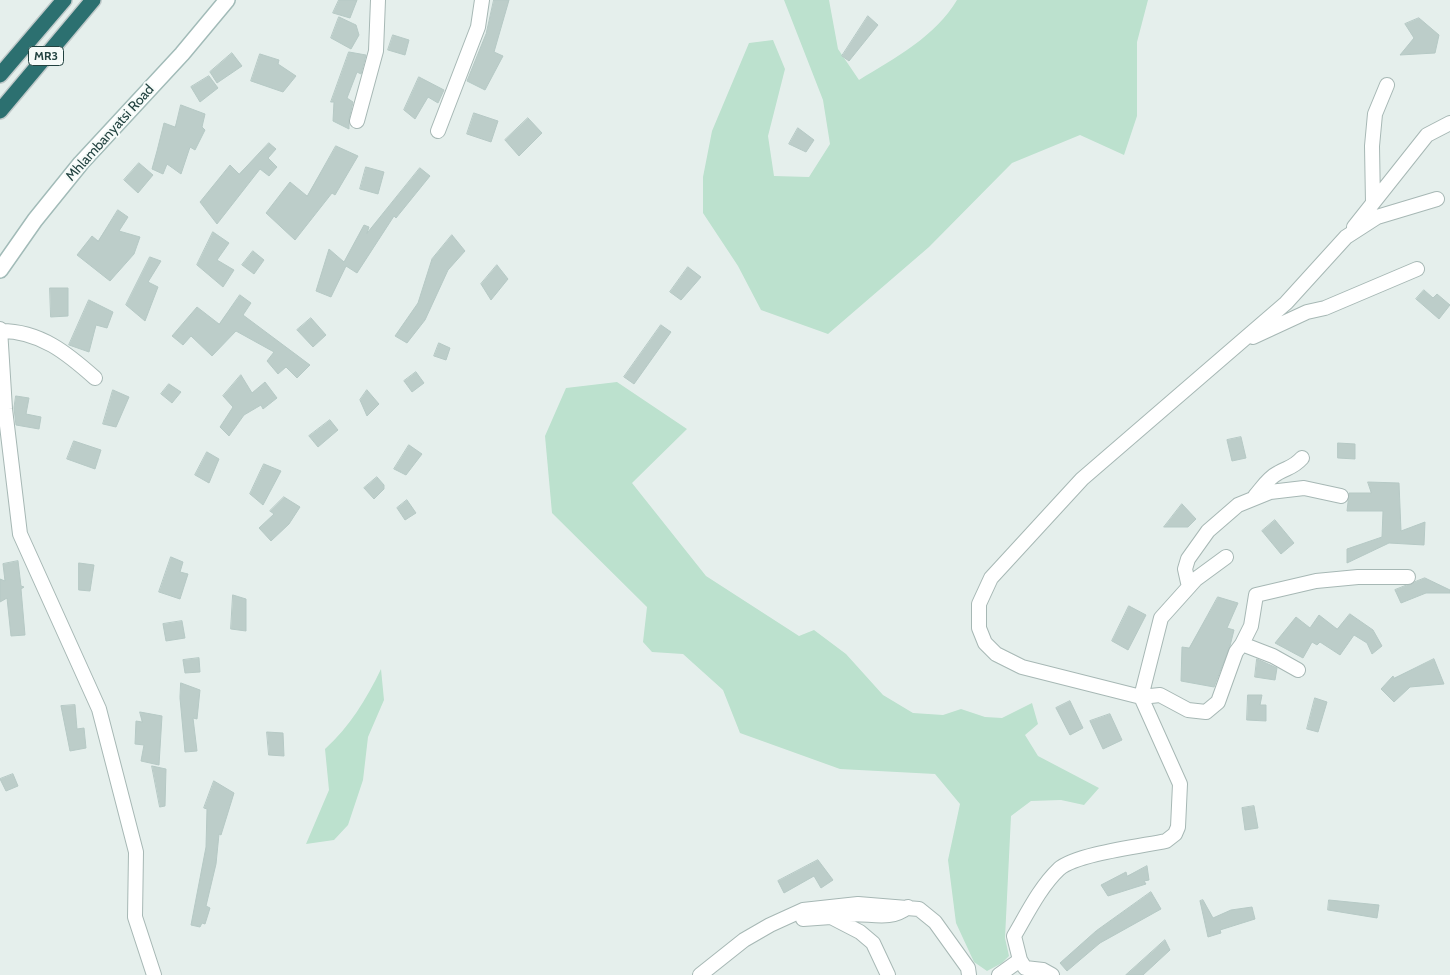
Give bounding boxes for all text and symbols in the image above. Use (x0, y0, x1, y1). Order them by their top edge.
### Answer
road number: MR3 (28, 46, 64, 66)
street label: Mhlambanyatsi Road (62, 81, 158, 185)

